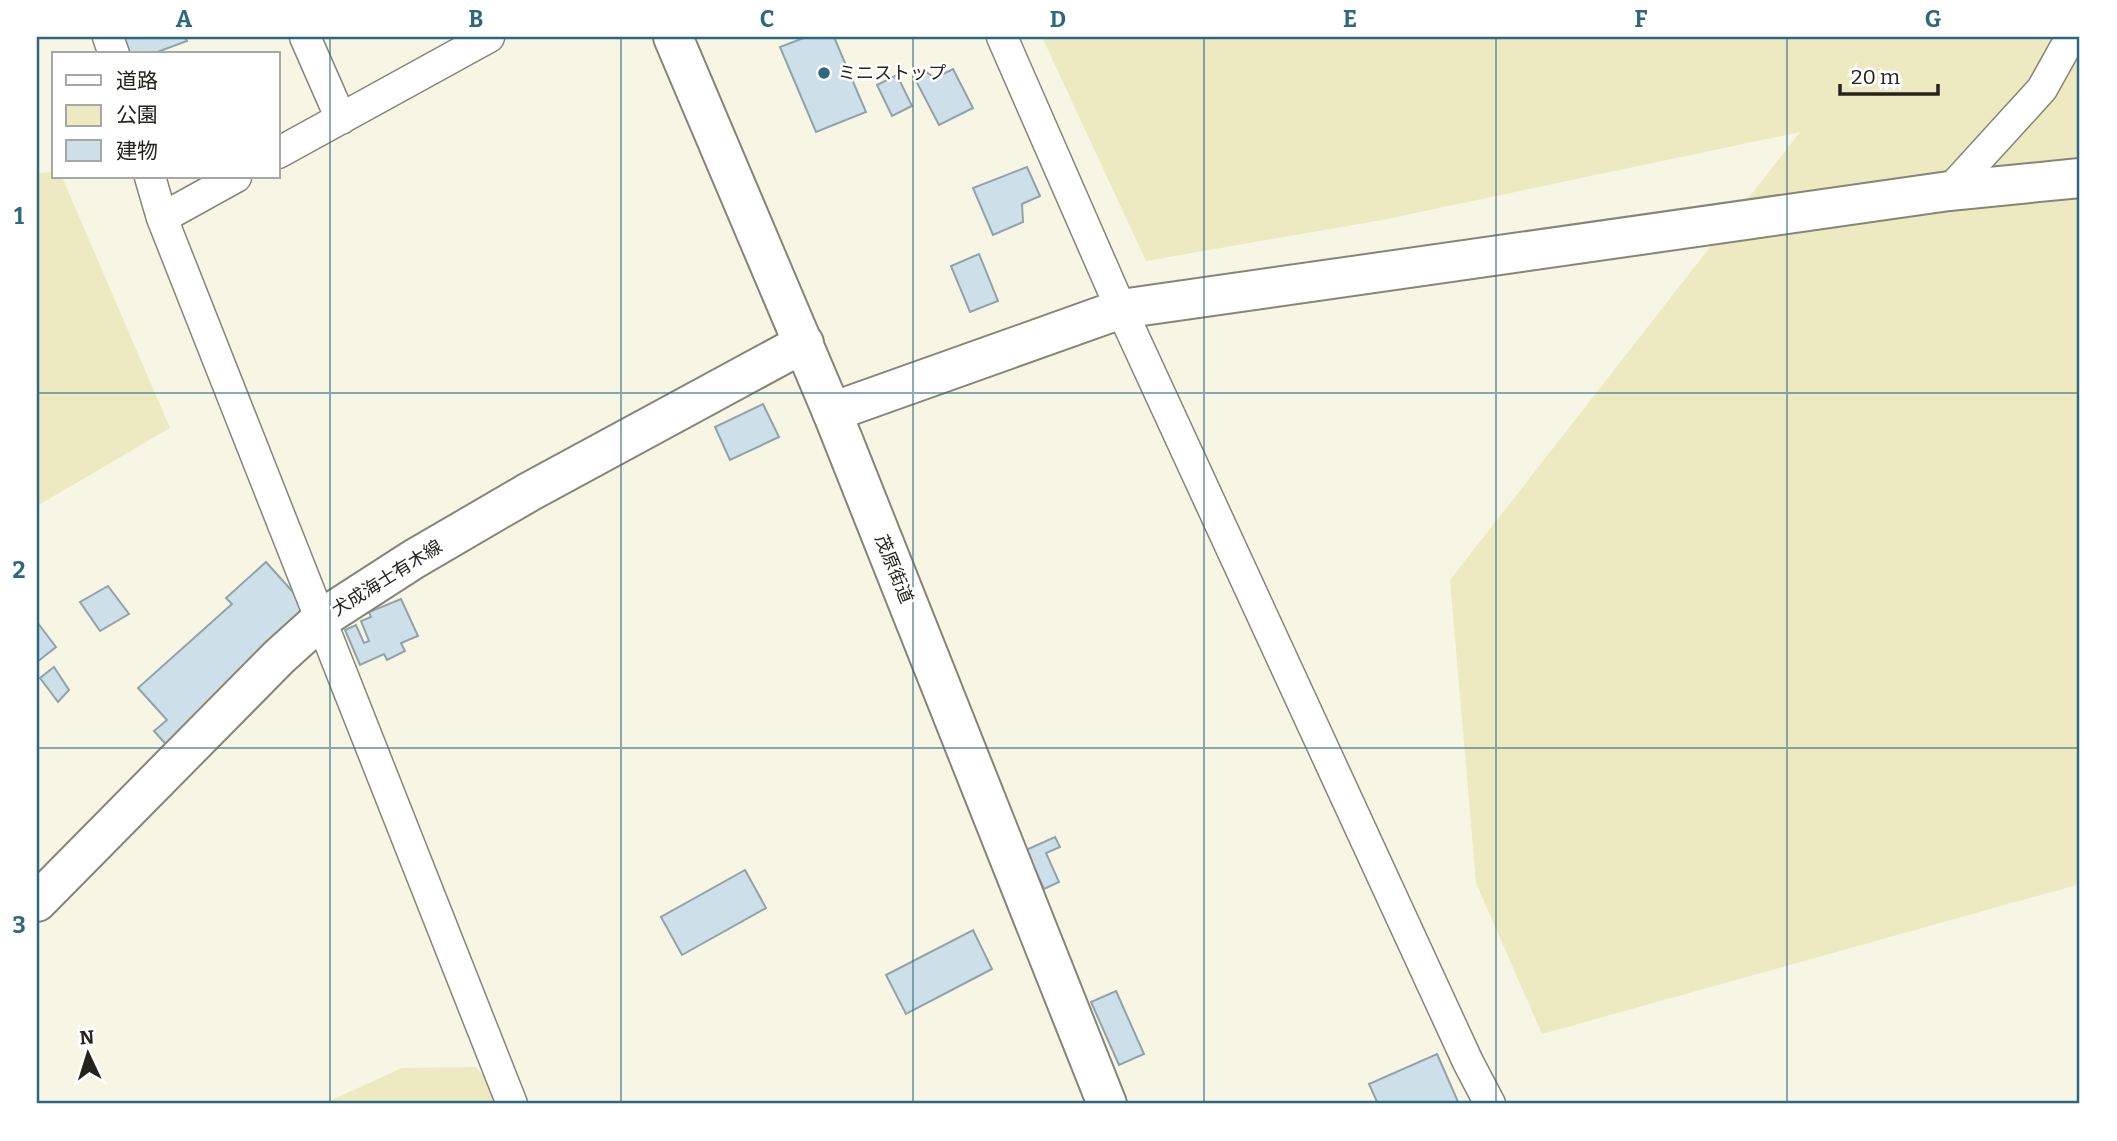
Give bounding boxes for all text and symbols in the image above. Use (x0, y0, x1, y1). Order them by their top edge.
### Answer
text: A (176, 5, 193, 33)
text: B (469, 5, 483, 33)
text: C (760, 5, 774, 33)
text: D (1050, 5, 1066, 33)
text: E (1343, 5, 1357, 33)
text: F (1635, 5, 1648, 33)
text: G (1925, 5, 1942, 33)
legend (52, 52, 280, 178)
scale bar (1840, 52, 1938, 96)
place label: ミニストップ (838, 62, 946, 84)
text: 20 m (1851, 64, 1900, 90)
marker: ミニストップ (816, 65, 832, 81)
text: 道路 (116, 68, 158, 94)
text: 公園 (116, 102, 158, 128)
text: 建物 (116, 138, 158, 164)
text: 1 (14, 202, 24, 230)
street label: 茂原街道 (870, 532, 918, 606)
street label: 犬成海士有木線 (328, 535, 446, 621)
text: 2 (13, 556, 26, 584)
text: 3 (12, 911, 26, 939)
north arrow (52, 1018, 122, 1088)
text: N (79, 1026, 95, 1050)

